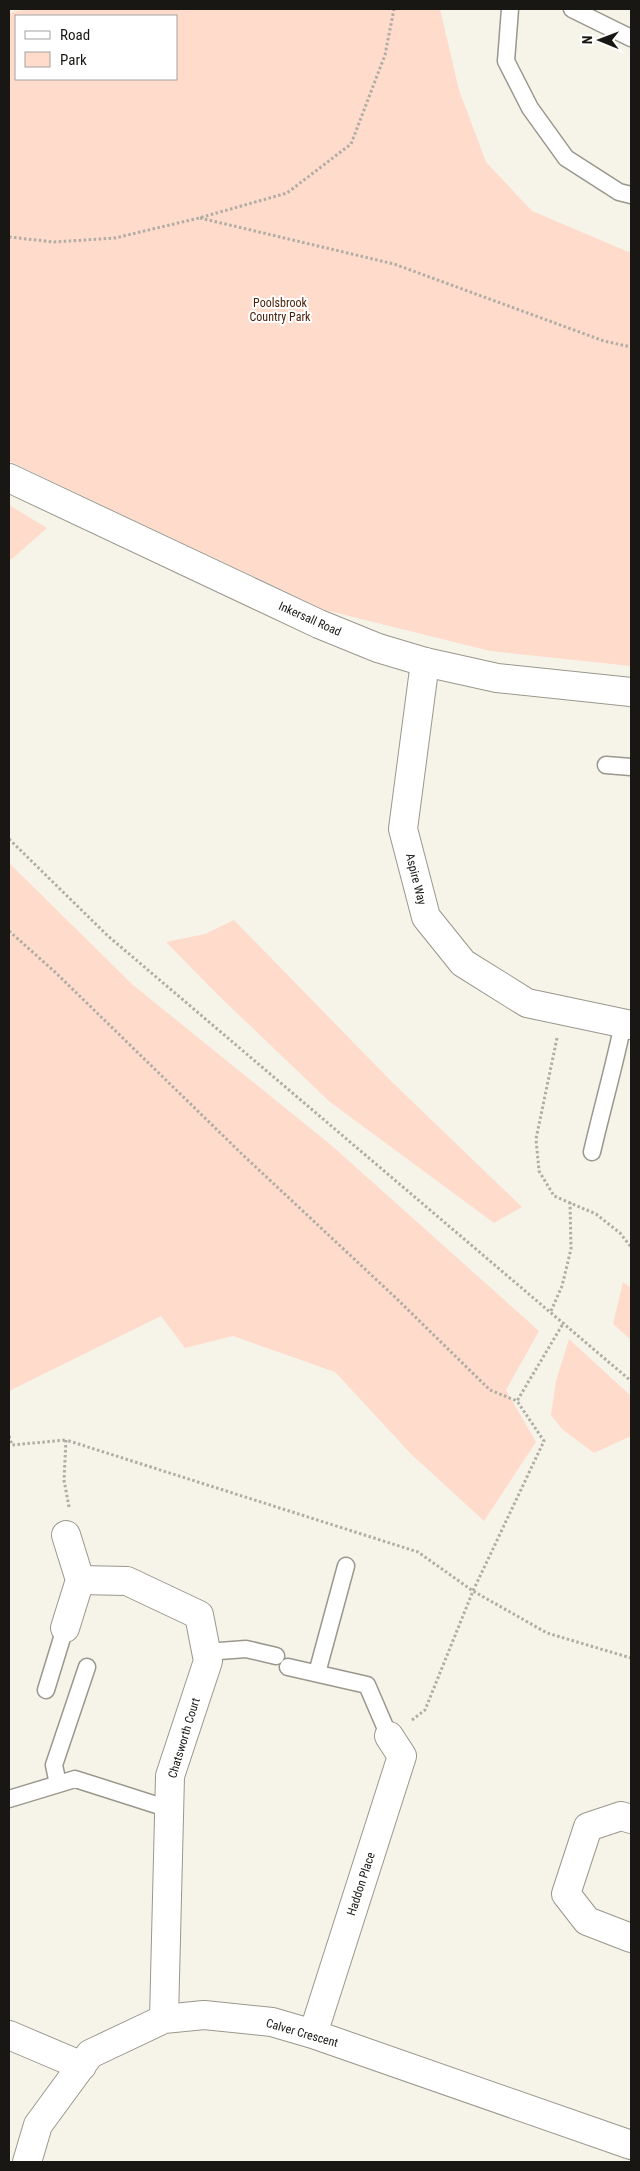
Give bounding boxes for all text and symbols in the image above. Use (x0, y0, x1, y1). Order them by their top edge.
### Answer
legend (15, 15, 178, 80)
north arrow (575, 15, 625, 65)
text: Road (60, 26, 90, 44)
text: N (579, 35, 595, 44)
text: Park (60, 51, 87, 69)
park label: Poolsbrook Country Park (250, 296, 311, 324)
street label: Inkersall Road (277, 599, 343, 639)
street label: Aspire Way (403, 852, 429, 906)
street label: Chatsworth Court (165, 1696, 203, 1780)
street label: Haddon Place (344, 1850, 378, 1918)
street label: Calver Crescent (264, 2016, 340, 2050)

